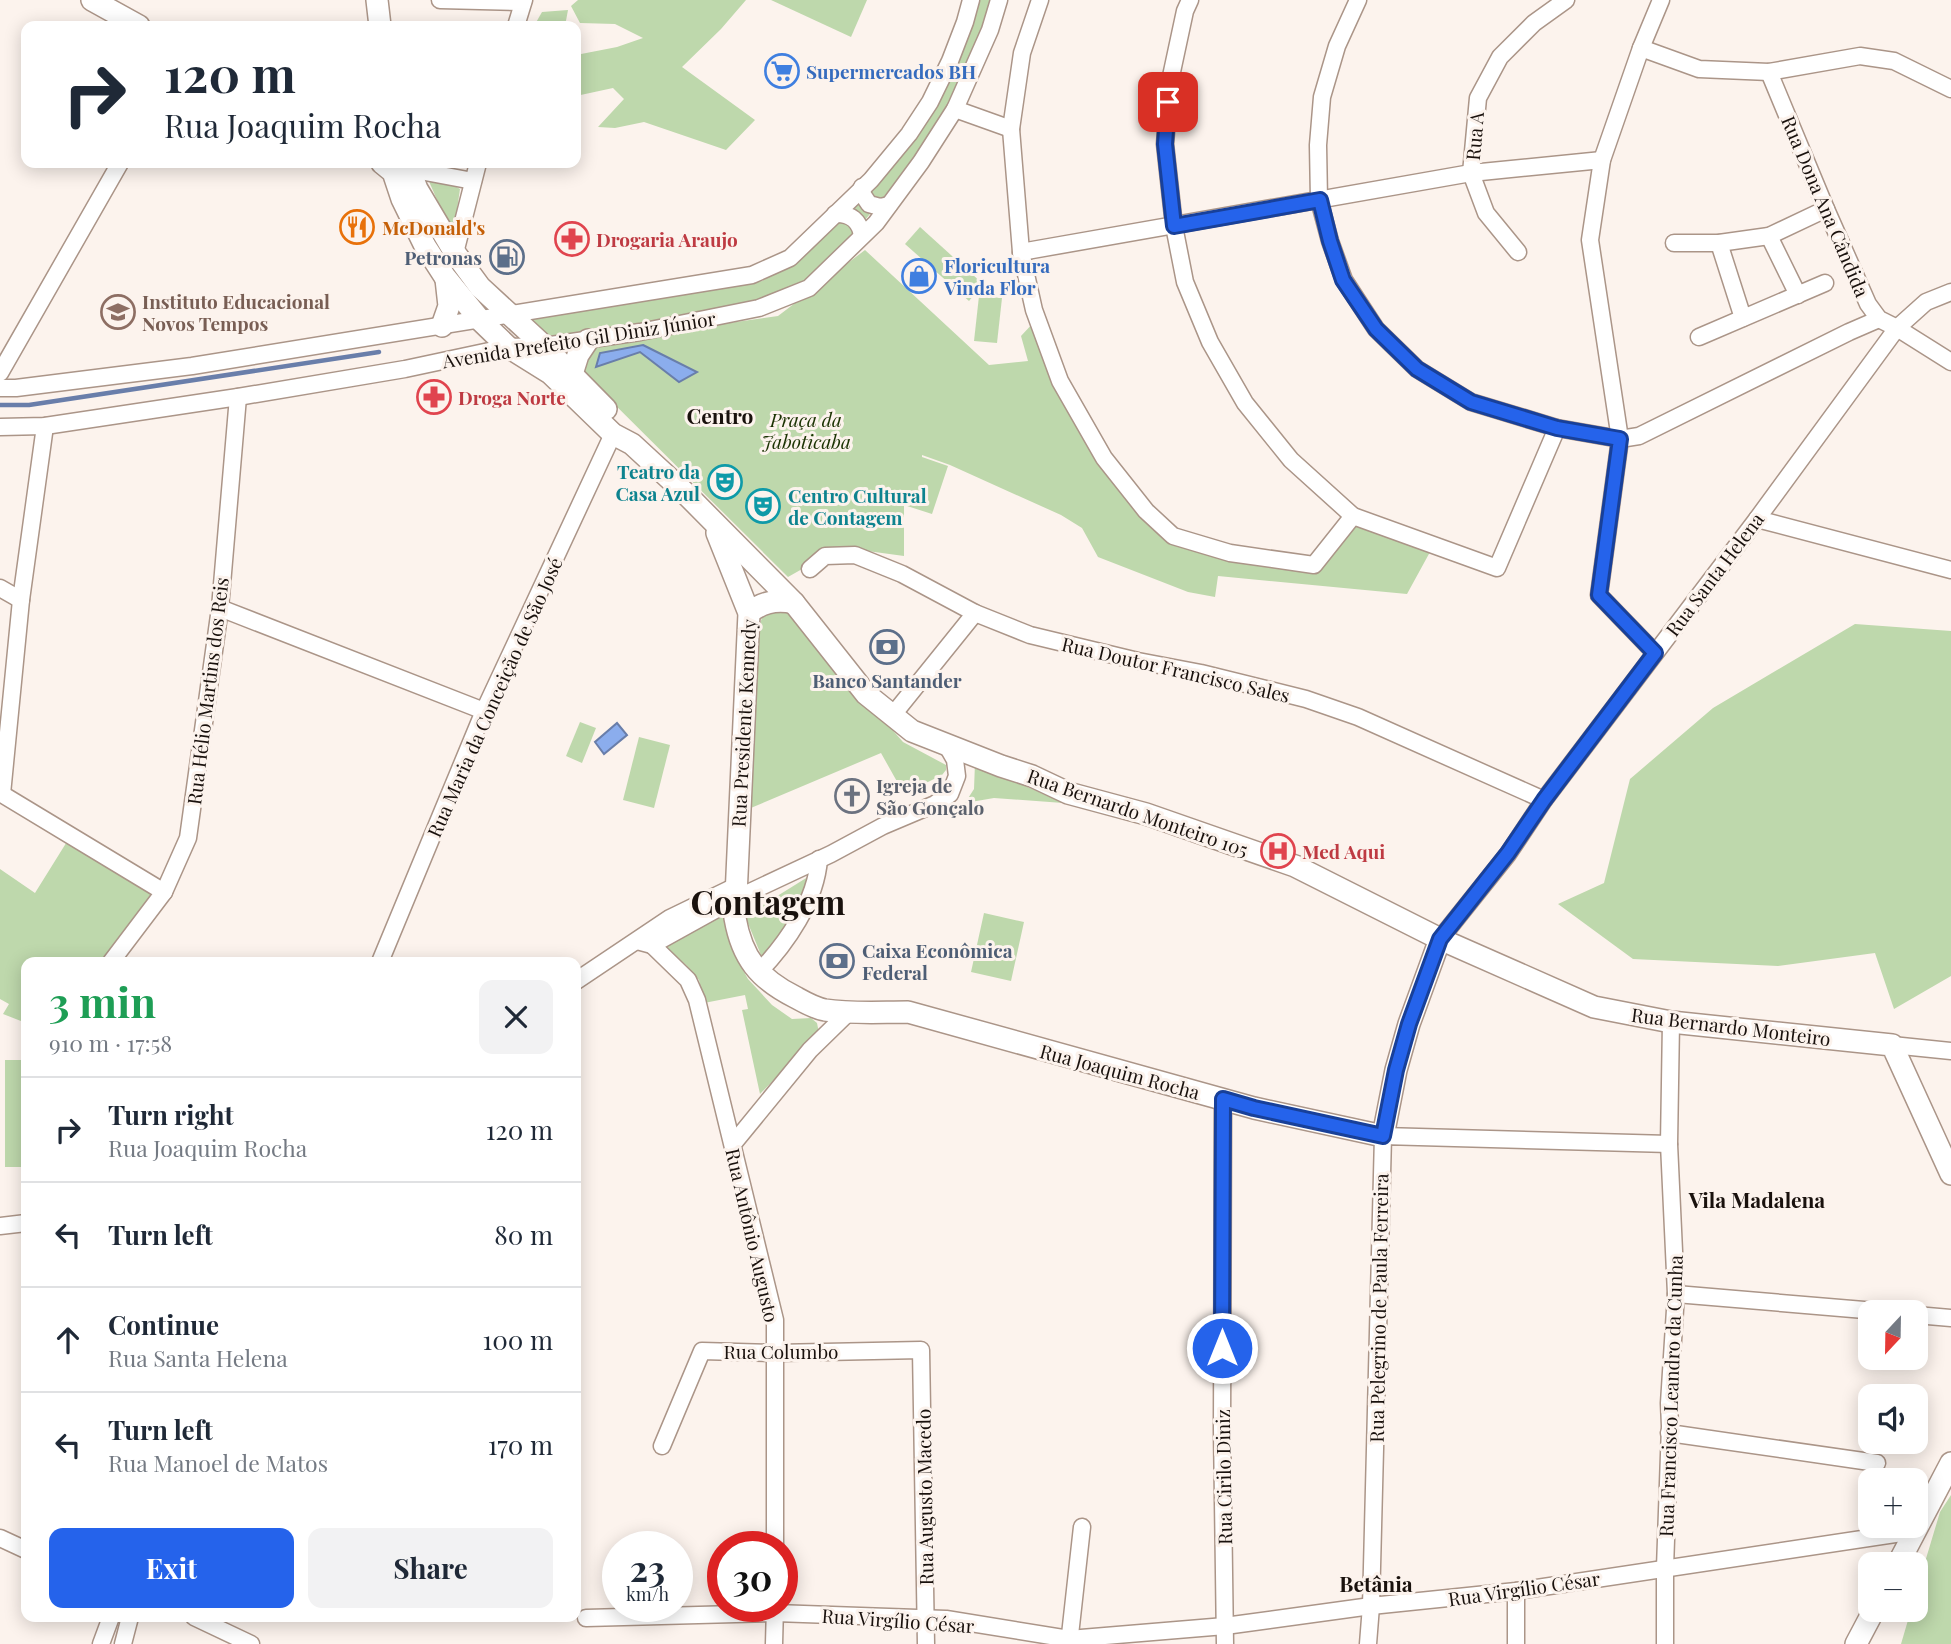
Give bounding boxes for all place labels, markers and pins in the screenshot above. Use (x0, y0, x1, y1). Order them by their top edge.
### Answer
supermarket icon: Supermercados BH (763, 52, 801, 90)
place label: Supermercados BH (806, 58, 976, 84)
pin (1138, 72, 1198, 132)
restaurant icon: McDonald's (338, 208, 376, 246)
place label: McDonald's (382, 214, 485, 240)
pharmacy icon: Drogaria Araujo (553, 220, 591, 258)
place label: Drogaria Araujo (596, 226, 738, 252)
fuel station icon: Petronas (488, 238, 526, 276)
place label: Petronas (404, 244, 482, 270)
place label: Floricultura Vinda Flor (943, 252, 1050, 300)
shop icon: Floricultura Vinda Flor (900, 257, 938, 295)
place label: Instituto Educacional Novos Tempos (142, 288, 330, 336)
school or university icon: Instituto Educacional Novos Tempos (99, 293, 137, 331)
pharmacy icon: Droga Norte (415, 378, 453, 416)
place label: Droga Norte (458, 384, 566, 410)
place label: Teatro da Casa Azul (615, 458, 700, 506)
theatre icon: Teatro da Casa Azul (706, 463, 744, 501)
place label: Centro Cultural de Contagem (788, 482, 927, 530)
theatre icon: Centro Cultural de Contagem (744, 487, 782, 525)
bank icon: Banco Santander (868, 628, 906, 666)
place label: Banco Santander (812, 667, 962, 693)
place label: Igreja de São Gonçalo (876, 772, 984, 820)
church icon: Igreja de São Gonçalo (833, 777, 871, 815)
hospital icon: Med Aqui (1259, 832, 1297, 870)
place label: Med Aqui (1302, 838, 1385, 864)
place label: Caixa Econômica Federal (862, 937, 1013, 985)
bank icon: Caixa Econômica Federal (818, 942, 856, 980)

